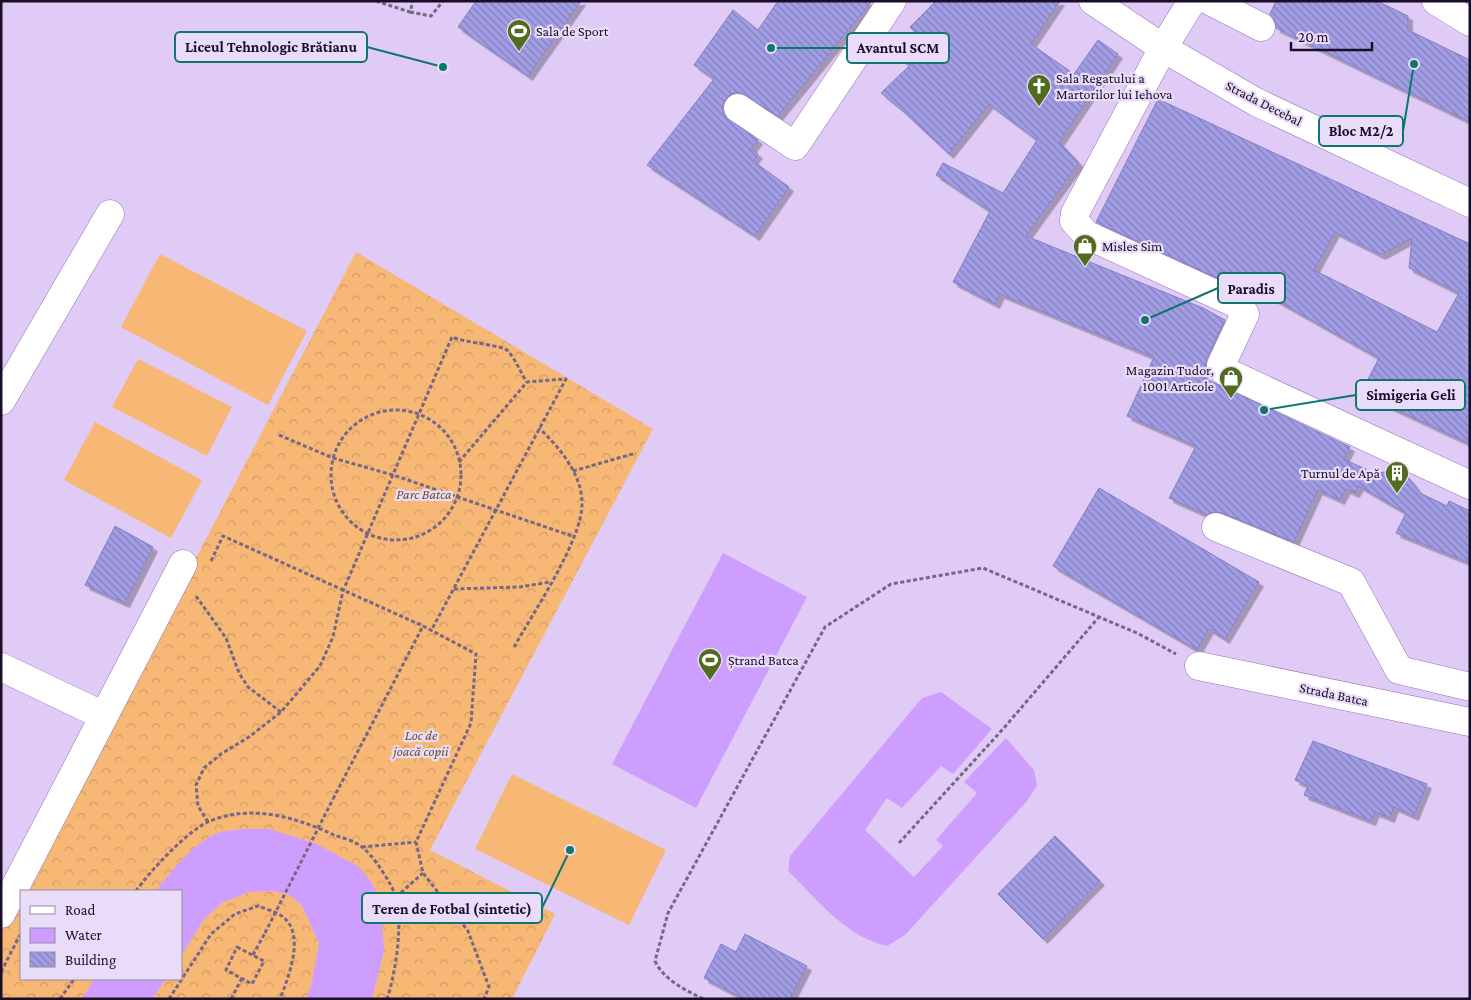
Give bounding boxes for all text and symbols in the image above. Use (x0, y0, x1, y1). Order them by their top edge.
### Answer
sports icon: Sala de Sport (506, 18, 532, 52)
scale bar (1291, 20, 1372, 52)
place label: Sala de Sport (536, 23, 609, 39)
text: 20 m (1298, 29, 1329, 45)
callout: Liceul Tehnologic Brătianu (175, 32, 367, 62)
callout: Avantul SCM (847, 33, 949, 63)
text: Liceul Tehnologic Brătianu (185, 39, 357, 55)
text: Avantul SCM (856, 40, 939, 56)
place label: Sala Regatului a Martorilor lui Iehova (1056, 70, 1173, 102)
church icon: Sala Regatului a Martorilor lui Iehova (1026, 73, 1052, 107)
street label: Strada Decebal (1223, 77, 1305, 129)
callout: Bloc M2/2 (1319, 116, 1403, 146)
text: Bloc M2/2 (1329, 123, 1394, 139)
shop icon: Misles Sim (1072, 233, 1098, 267)
place label: Misles Sim (1102, 238, 1162, 254)
callout: Paradis (1218, 273, 1285, 303)
text: Paradis (1227, 281, 1275, 297)
place label: Magazin Tudor, 1001 Articole (1126, 362, 1214, 394)
shop icon: Magazin Tudor, 1001 Articole (1218, 365, 1244, 399)
callout: Simigeria Geli (1356, 380, 1465, 410)
text: Simigeria Geli (1366, 387, 1456, 403)
building icon: Turnul de Apă (1384, 460, 1410, 494)
place label: Turnul de Apă (1301, 465, 1381, 481)
park label: Parc Batca (396, 486, 452, 502)
sports icon: Ștrand Batca (697, 647, 723, 681)
place label: Ștrand Batca (728, 652, 799, 669)
street label: Strada Batca (1298, 679, 1370, 709)
park label: Loc de joacă copii (391, 727, 449, 760)
legend (20, 890, 182, 980)
callout: Teren de Fotbal (sintetic) (362, 893, 542, 923)
text: Teren de Fotbal (sintetic) (372, 901, 532, 918)
text: Road (65, 902, 96, 918)
text: Water (65, 927, 102, 943)
text: Building (65, 952, 116, 969)

